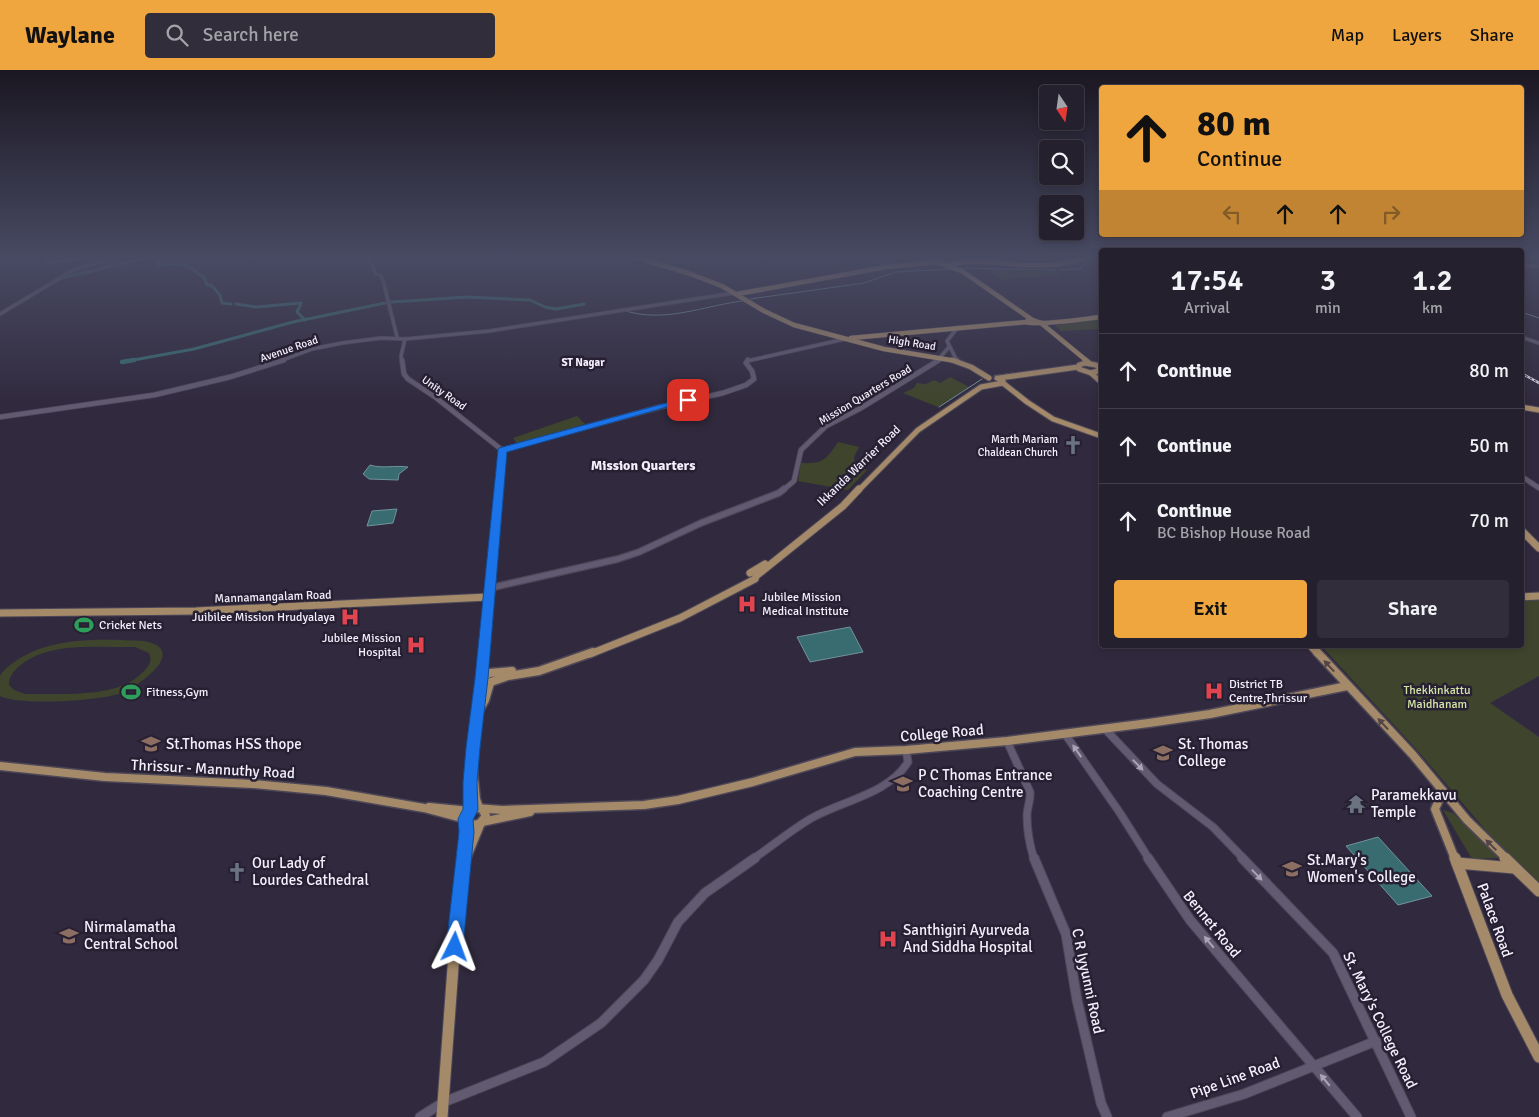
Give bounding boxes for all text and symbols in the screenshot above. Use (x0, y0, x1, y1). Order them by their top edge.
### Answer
search box (145, 13, 495, 58)
text: Waylane (25, 20, 115, 50)
icon: search (163, 21, 191, 49)
text: Search here (203, 23, 299, 47)
text: Map (1331, 24, 1364, 46)
text: Layers (1392, 24, 1442, 46)
text: Share (1470, 24, 1514, 46)
north arrow (1039, 85, 1084, 130)
map controls (1039, 85, 1084, 240)
text: 80 m (1197, 102, 1271, 145)
icon: ahead (1114, 105, 1179, 170)
button: search (1039, 140, 1084, 185)
text: Continue (1197, 145, 1282, 172)
button: layers (1039, 195, 1084, 240)
icon: left (1218, 200, 1246, 228)
icon: ahead (1271, 200, 1299, 228)
icon: ahead (1324, 200, 1352, 228)
icon: right (1377, 200, 1405, 228)
text: 17:54 (1170, 262, 1244, 299)
text: 3 (1320, 262, 1336, 299)
text: 1.2 (1412, 262, 1453, 299)
text: Arrival (1184, 298, 1230, 318)
text: min (1315, 298, 1341, 318)
text: km (1422, 298, 1443, 318)
street label: Avenue Road (258, 333, 320, 365)
street label: High Road (887, 333, 937, 353)
district label: ST Nagar (561, 356, 605, 369)
icon: ahead (1114, 357, 1142, 385)
text: Continue (1157, 359, 1232, 383)
text: 80 m (1469, 359, 1509, 383)
street label: Mission Quarters Road (816, 362, 914, 428)
street label: Unity Road (419, 373, 469, 413)
pin (667, 379, 709, 421)
icon: arrive (674, 386, 702, 414)
street label: Ikkanda Warrier Road (814, 422, 904, 510)
icon: ahead (1114, 432, 1142, 460)
place label: Marth Mariam Chaldean Church (978, 433, 1058, 459)
church icon: Marth Mariam Chaldean Church (1062, 434, 1084, 456)
text: Continue (1157, 434, 1232, 458)
text: 50 m (1469, 434, 1509, 458)
district label: Mission Quarters (591, 457, 695, 474)
text: Continue (1157, 499, 1232, 523)
icon: ahead (1114, 507, 1142, 535)
text: 70 m (1469, 509, 1509, 533)
text: BC Bishop House Road (1157, 523, 1310, 543)
button: Exit (1114, 580, 1307, 638)
button: Share (1317, 580, 1509, 638)
street label: Mannamangalam Road (214, 587, 332, 607)
place label: Jubilee Mission Medical Institute (762, 590, 849, 619)
hospital icon: Jubilee Mission Medical Institute (736, 593, 758, 615)
hospital icon: Juibilee Mission Hrudyalaya (339, 606, 361, 628)
place label: Juibilee Mission Hrudyalaya (192, 610, 335, 625)
sports icon: Cricket Nets (73, 614, 95, 636)
place label: Cricket Nets (99, 618, 162, 633)
place label: Jubilee Mission Hospital (322, 631, 401, 660)
hospital icon: Jubilee Mission Hospital (405, 634, 427, 656)
one-way arrow (1323, 660, 1335, 672)
place label: District TB Centre,Thrissur (1229, 677, 1308, 706)
hospital icon: District TB Centre,Thrissur (1203, 680, 1225, 702)
sports icon: Fitness,Gym (120, 681, 142, 703)
park label: Thekkinkattu Maidhanam (1403, 683, 1471, 712)
place label: Fitness,Gym (146, 685, 208, 700)
one-way arrow (1377, 718, 1389, 730)
street label: College Road (900, 720, 984, 746)
school or university icon: St.Thomas HSS thope (140, 733, 162, 755)
place label: St.Thomas HSS thope (166, 735, 302, 753)
place label: St. Thomas College (1178, 735, 1249, 770)
school or university icon: St. Thomas College (1152, 742, 1174, 764)
one-way arrow (1072, 744, 1082, 758)
street label: Thrissur - Mannuthy Road (131, 756, 295, 782)
one-way arrow (1132, 758, 1144, 770)
place label: P C Thomas Entrance Coaching Centre (918, 766, 1053, 801)
school or university icon: P C Thomas Entrance Coaching Centre (892, 773, 914, 795)
place label: Paramekkavu Temple (1371, 786, 1457, 821)
temple icon: Paramekkavu Temple (1345, 793, 1367, 815)
one-way arrow (1485, 839, 1497, 851)
place label: St.Mary's Women's College (1307, 851, 1416, 886)
place label: Our Lady of Lourdes Cathedral (252, 854, 369, 889)
school or university icon: St.Mary's Women's College (1281, 858, 1303, 880)
church icon: Our Lady of Lourdes Cathedral (226, 861, 248, 883)
one-way arrow (1251, 868, 1263, 880)
street label: Palace Road (1473, 880, 1517, 960)
street label: Bennet Road (1179, 887, 1245, 961)
place label: Nirmalamatha Central School (84, 918, 178, 953)
position arrow (428, 920, 480, 972)
place label: Santhigiri Ayurveda And Siddha Hospital (903, 921, 1033, 956)
school or university icon: Nirmalamatha Central School (58, 925, 80, 947)
street label: C R Iyyunni Road (1068, 927, 1108, 1035)
hospital icon: Santhigiri Ayurveda And Siddha Hospital (877, 928, 899, 950)
one-way arrow (1203, 937, 1215, 949)
street label: St. Mary's College Road (1339, 949, 1421, 1091)
street label: Pipe Line Road (1188, 1053, 1282, 1103)
one-way arrow (1319, 1074, 1330, 1087)

